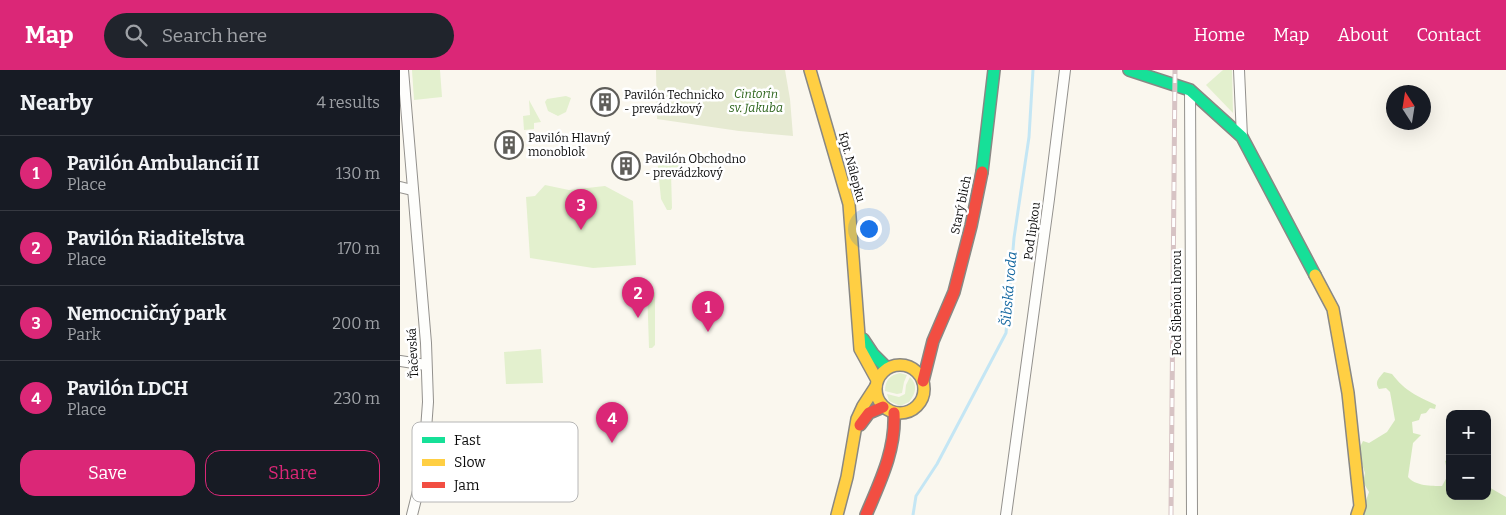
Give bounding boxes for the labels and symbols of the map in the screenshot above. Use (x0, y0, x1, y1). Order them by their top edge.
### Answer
north arrow (1386, 85, 1431, 130)
building icon: Pavilón Technicko - prevádzkový (590, 87, 620, 117)
park label: Cintorín sv. Jakuba (729, 87, 783, 115)
place label: Pavilón Technicko - prevádzkový (624, 88, 724, 116)
building icon: Pavilón Hlavný monoblok (494, 130, 524, 160)
street label: Kpt. Nálepku (836, 130, 868, 204)
place label: Pavilón Hlavný monoblok (528, 131, 611, 159)
building icon: Pavilón Obchodno - prevádzkový (611, 151, 641, 181)
place label: Pavilón Obchodno - prevádzkový (645, 152, 746, 180)
street label: Starý blich (948, 174, 974, 236)
pin: 3 (565, 189, 597, 230)
street label: Pod lipkou (1021, 201, 1043, 261)
your location (856, 216, 882, 242)
street label: Pod Šibeňou horou (1169, 250, 1184, 356)
water label: Šibská voda (996, 251, 1021, 327)
pin: 2 (622, 277, 654, 318)
pin: 1 (692, 291, 724, 332)
street label: Ťačevská (404, 327, 421, 378)
pin: 4 (596, 402, 628, 443)
legend (412, 422, 578, 502)
text: Fast (454, 432, 481, 449)
text: Slow (454, 454, 486, 471)
text: Jam (453, 477, 480, 494)

